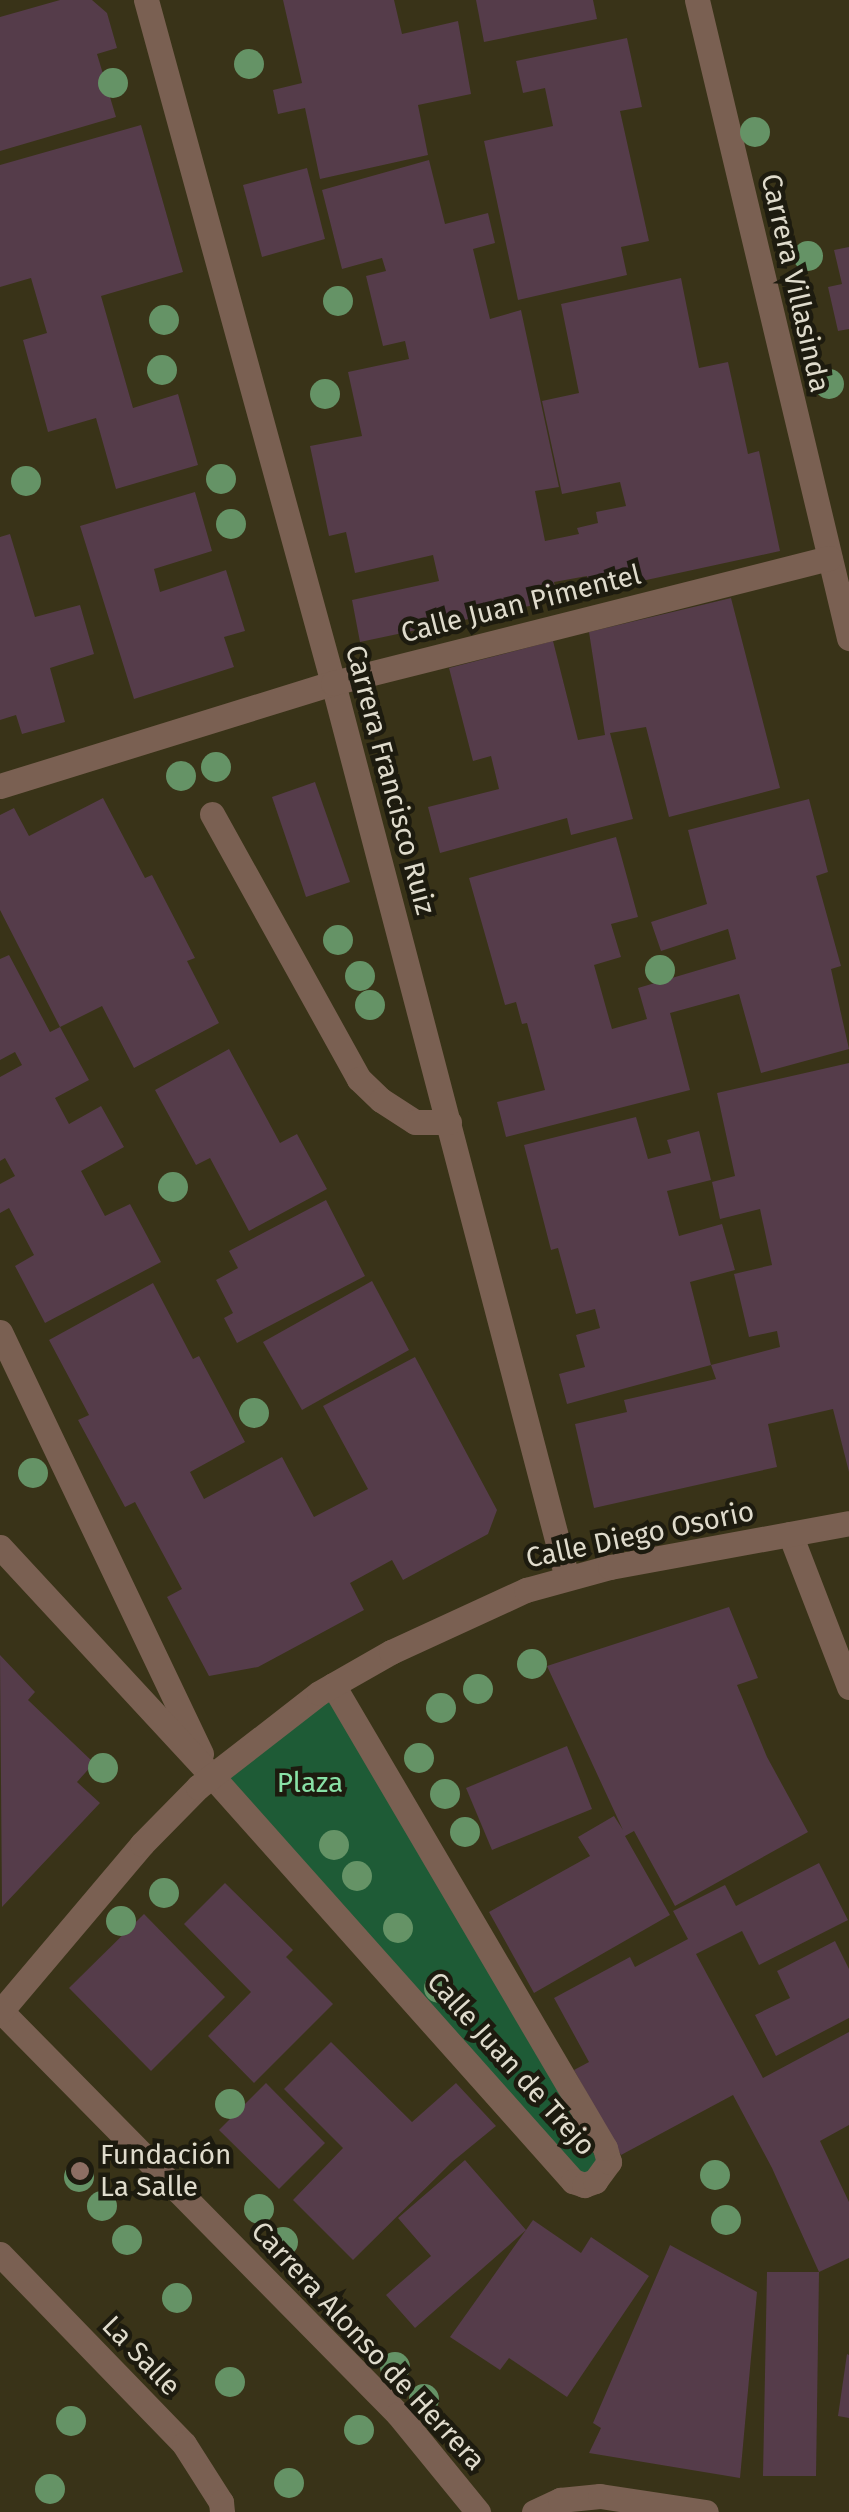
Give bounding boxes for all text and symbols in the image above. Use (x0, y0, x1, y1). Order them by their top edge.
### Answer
street label: Carrera Villasinda (754, 170, 836, 396)
street label: Calle Juan Pimentel (398, 558, 644, 650)
street label: Carrera Francisco Ruiz (338, 642, 442, 918)
street label: Calle Diego Osorio (523, 1494, 757, 1576)
park label: Plaza (277, 1766, 343, 1800)
street label: Calle Juan de Trejo (420, 1965, 602, 2163)
place label: Fundación La Salle (100, 2138, 231, 2204)
marker: Fundación La Salle (69, 2160, 91, 2182)
street label: Carrera Alonso de Herrera (244, 2215, 492, 2477)
street label: La Salle (95, 2309, 187, 2403)

